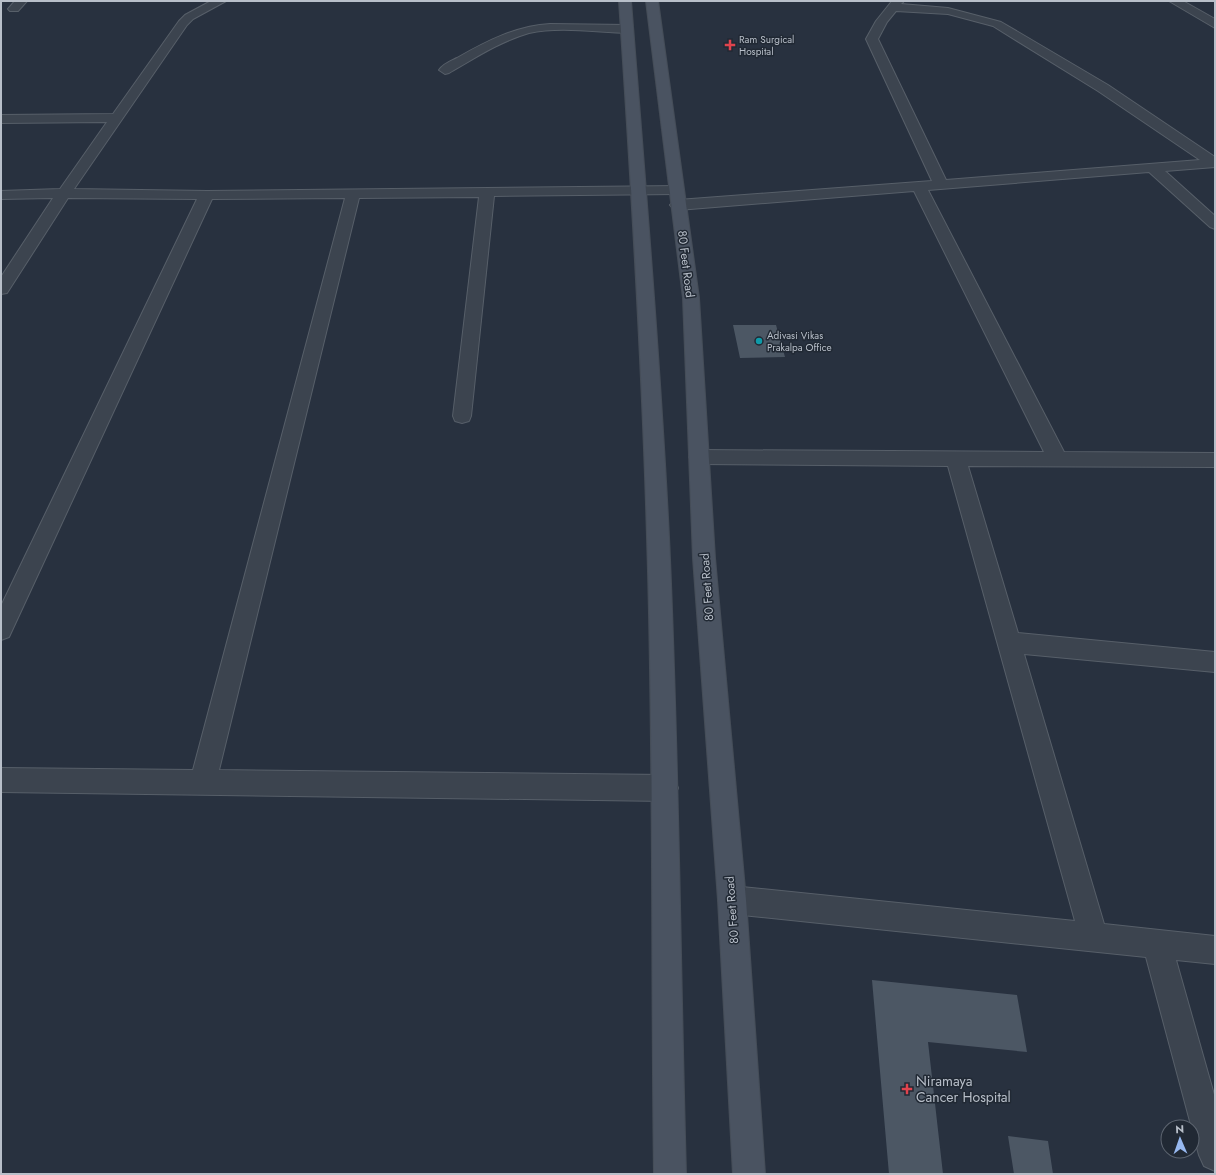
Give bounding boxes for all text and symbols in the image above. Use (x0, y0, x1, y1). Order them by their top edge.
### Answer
place label: Ram Surgical Hospital (739, 32, 794, 59)
marker: Ram Surgical Hospital (724, 39, 736, 51)
street label: 80 Feet Road (673, 229, 699, 299)
place label: Adivasi Vikas Prakalpa Office (767, 328, 832, 355)
marker: Adivasi Vikas Prakalpa Office (754, 336, 764, 346)
street label: 80 Feet Road (696, 553, 718, 621)
street label: 80 Feet Road (721, 876, 743, 944)
place label: Niramaya Cancer Hospital (916, 1071, 1011, 1107)
marker: Niramaya Cancer Hospital (901, 1083, 913, 1095)
north arrow (1160, 1119, 1200, 1159)
text: N (1175, 1121, 1184, 1137)

